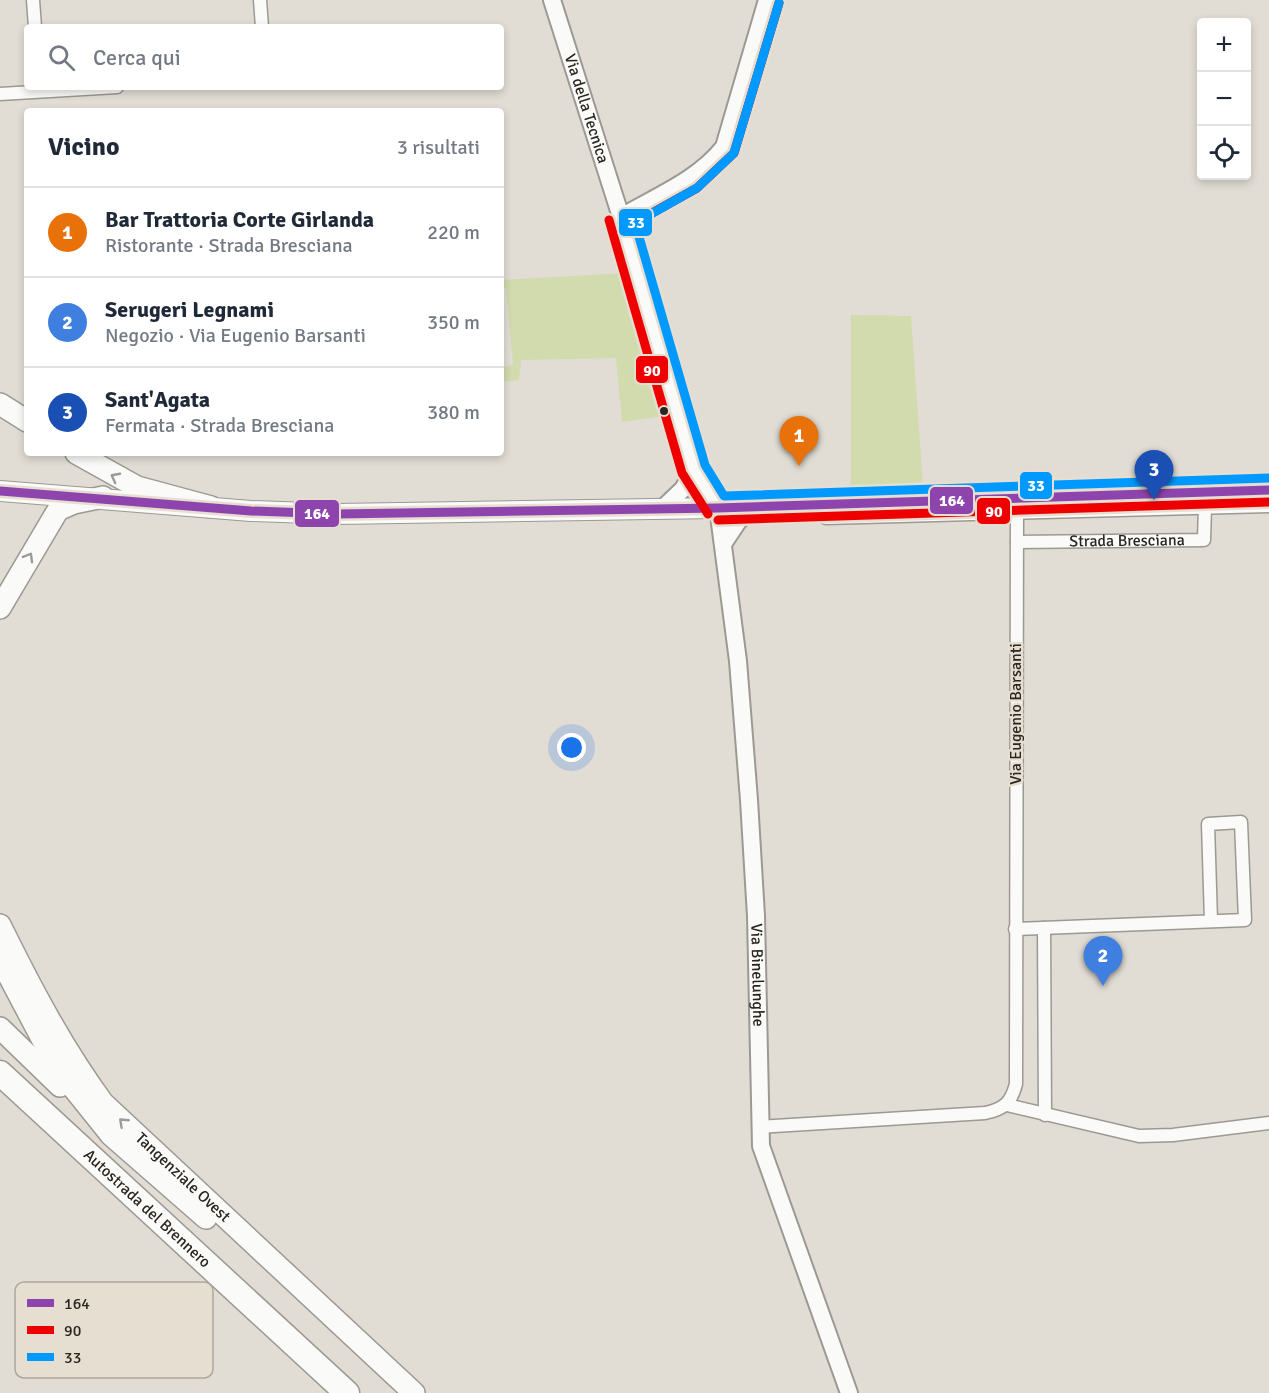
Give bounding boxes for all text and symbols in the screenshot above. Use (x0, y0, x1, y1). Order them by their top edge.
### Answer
map controls (1197, 18, 1251, 180)
button: + (1197, 18, 1251, 72)
search box (24, 24, 504, 90)
icon: search (45, 41, 78, 74)
text: Cerca qui (93, 44, 181, 71)
street label: Via della Tecnica (560, 52, 613, 166)
button: − (1197, 72, 1251, 126)
button: locate (1197, 126, 1251, 180)
text: Vicino (48, 131, 120, 163)
text: 3 risultati (397, 135, 480, 160)
text: Bar Trattoria Corte Girlanda (105, 206, 374, 233)
line badge: 33 (618, 208, 653, 237)
text: 33 (627, 213, 645, 233)
text: 1 (62, 220, 73, 245)
text: 220 m (427, 220, 480, 245)
text: Ristorante · Strada Bresciana (105, 233, 353, 258)
text: Serugeri Legnami (105, 296, 274, 323)
text: 2 (62, 310, 73, 335)
text: 350 m (427, 310, 480, 335)
text: Negozio · Via Eugenio Barsanti (105, 323, 366, 348)
line badge: 90 (635, 355, 669, 384)
text: 90 (643, 361, 661, 381)
text: Sant'Agata (105, 386, 210, 413)
text: 3 (62, 400, 73, 425)
text: 380 m (427, 400, 480, 425)
unlabelled marker (658, 405, 670, 417)
text: Fermata · Strada Bresciana (105, 413, 334, 438)
pin: 1 (780, 416, 818, 466)
pin: 3 (1134, 450, 1174, 500)
line badge: 33 (1019, 471, 1053, 500)
one-way arrow (111, 473, 122, 484)
text: 33 (1027, 476, 1045, 496)
line badge: 164 (929, 486, 974, 515)
text: 164 (939, 491, 965, 511)
line badge: 90 (976, 497, 1011, 525)
line badge: 164 (294, 499, 340, 528)
text: 90 (985, 502, 1003, 522)
text: 164 (304, 504, 330, 524)
street label: Strada Bresciana (1069, 530, 1185, 551)
one-way arrow (22, 553, 33, 563)
street label: Via Eugenio Barsanti (1006, 643, 1026, 785)
your location (557, 733, 586, 762)
street label: Via Binelunghe (746, 923, 768, 1027)
pin: 2 (1084, 936, 1122, 986)
one-way arrow (120, 1118, 130, 1129)
street label: Tangenziale Ovest (131, 1128, 235, 1227)
street label: Autostrada del Brennero (79, 1145, 215, 1272)
legend (15, 1282, 213, 1378)
text: 164 (64, 1294, 90, 1314)
text: 90 (64, 1321, 81, 1341)
text: 33 (64, 1348, 81, 1368)

